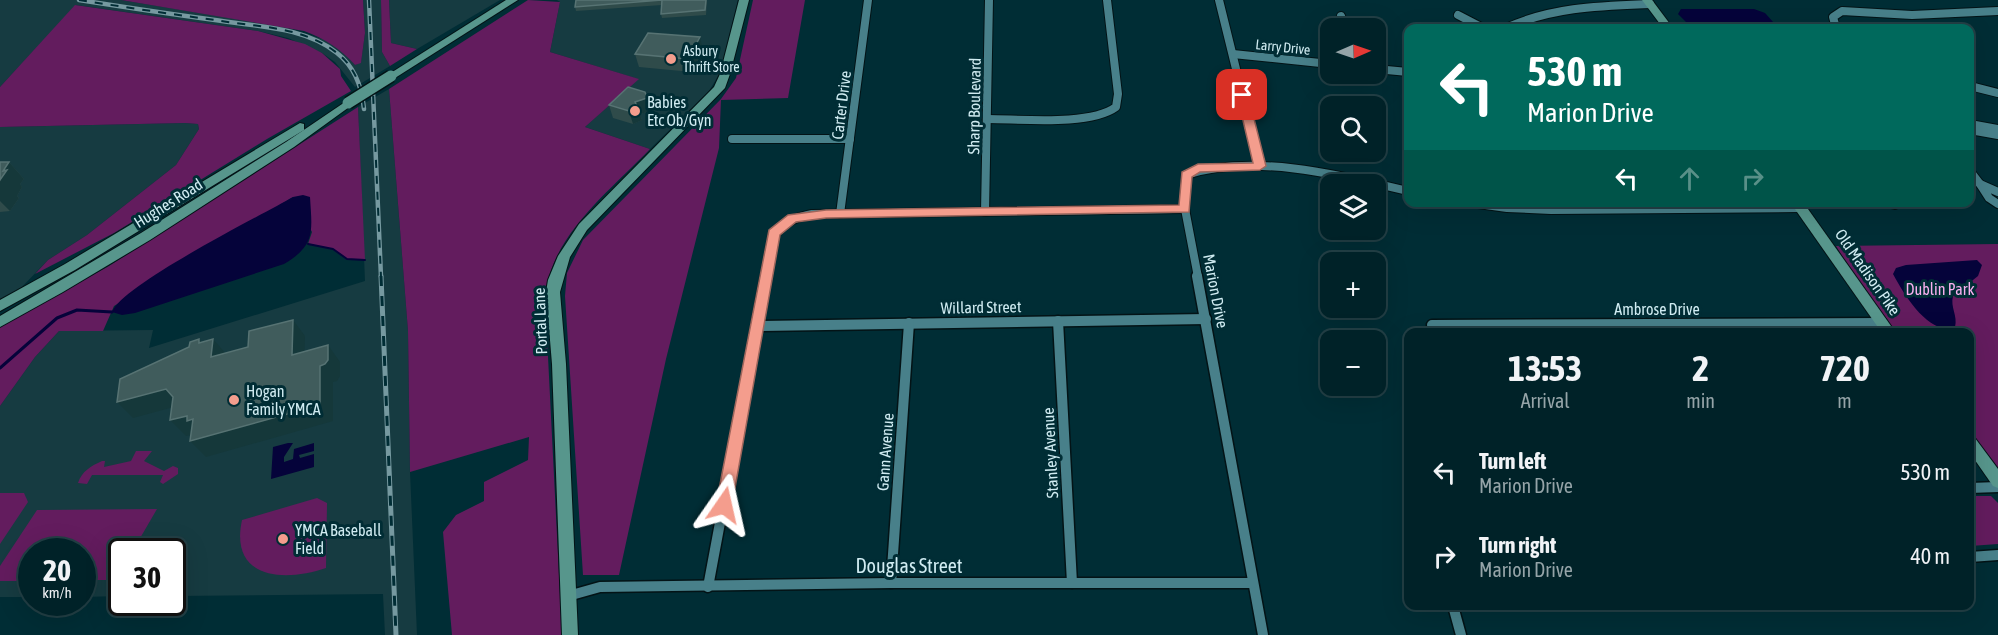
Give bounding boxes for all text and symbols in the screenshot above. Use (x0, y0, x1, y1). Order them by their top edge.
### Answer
north arrow (1320, 18, 1386, 84)
map controls (1320, 18, 1386, 396)
street label: Larry Drive (1255, 36, 1311, 58)
place label: Asbury Thrift Store (683, 43, 740, 75)
text: 530 m (1527, 47, 1622, 95)
icon: left (1428, 48, 1506, 126)
marker: Asbury Thrift Store (664, 52, 678, 66)
street label: Sharp Boulevard (964, 58, 985, 154)
pin (1216, 69, 1267, 120)
street label: Carter Drive (828, 70, 854, 140)
icon: arrive (1225, 78, 1258, 111)
place label: Babies Etc Ob/Gyn (647, 93, 712, 130)
button: search (1320, 96, 1386, 162)
text: Marion Drive (1527, 97, 1654, 128)
marker: Babies Etc Ob/Gyn (628, 104, 642, 118)
icon: left (1610, 162, 1643, 195)
icon: ahead (1673, 162, 1706, 195)
icon: right (1736, 162, 1769, 195)
button: layers (1320, 174, 1386, 240)
street label: Hughes Road (130, 175, 206, 232)
street label: Old Madison Pike (1832, 225, 1904, 319)
street label: Marion Drive (1200, 252, 1232, 330)
button: + (1320, 252, 1386, 318)
park label: Dublin Park (1906, 280, 1974, 298)
street label: Portal Lane (530, 287, 550, 355)
street label: Willard Street (940, 297, 1022, 317)
street label: Ambrose Drive (1614, 300, 1700, 318)
button: − (1320, 330, 1386, 396)
text: 13:53 (1508, 347, 1582, 389)
text: 2 (1692, 347, 1709, 389)
text: 720 (1819, 347, 1870, 389)
place label: Hogan Family YMCA (246, 382, 321, 419)
text: Arrival (1521, 389, 1570, 412)
text: min (1686, 389, 1715, 412)
text: m (1837, 389, 1852, 412)
marker: Hogan Family YMCA (227, 393, 241, 407)
street label: Stanley Avenue (1039, 407, 1062, 499)
street label: Gann Avenue (873, 413, 897, 491)
text: Turn left (1479, 448, 1546, 474)
icon: left (1428, 456, 1461, 489)
text: 530 m (1900, 459, 1950, 485)
position arrow (692, 473, 756, 537)
text: Marion Drive (1479, 474, 1573, 497)
place label: YMCA Baseball Field (295, 521, 382, 557)
marker: YMCA Baseball Field (276, 532, 290, 546)
text: Turn right (1479, 532, 1556, 558)
speed limit sign: 30 (108, 538, 186, 616)
icon: right (1428, 540, 1461, 573)
text: 40 m (1910, 543, 1950, 569)
text: 20 (43, 553, 71, 587)
street label: Douglas Street (855, 554, 963, 577)
text: Marion Drive (1479, 558, 1573, 581)
text: km/h (42, 584, 72, 601)

